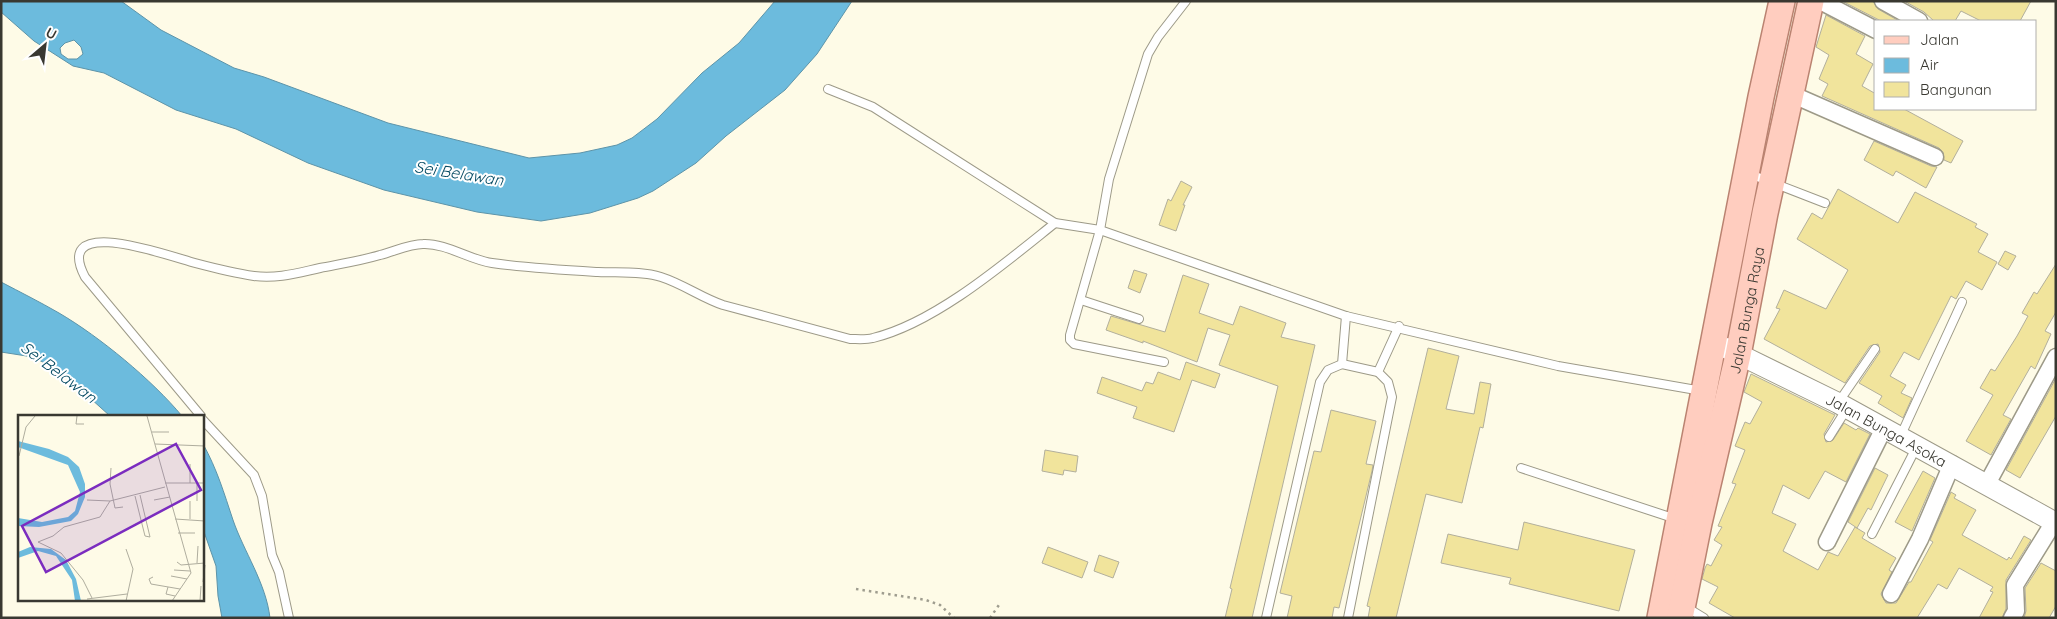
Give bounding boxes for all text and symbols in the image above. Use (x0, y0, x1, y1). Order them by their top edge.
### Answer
north arrow (20, 20, 70, 70)
legend (1874, 20, 2037, 110)
text: U (43, 23, 60, 44)
text: Jalan (1920, 30, 1959, 49)
text: Air (1920, 55, 1939, 74)
text: Bangunan (1920, 80, 1992, 99)
water label: Sei Belawan (413, 156, 506, 190)
street label: Jalan Bunga Raya (1724, 245, 1768, 376)
water label: Sei Belawan (17, 337, 101, 407)
street label: Jalan Bunga Asoka (1823, 389, 1950, 471)
inset map (18, 415, 204, 602)

